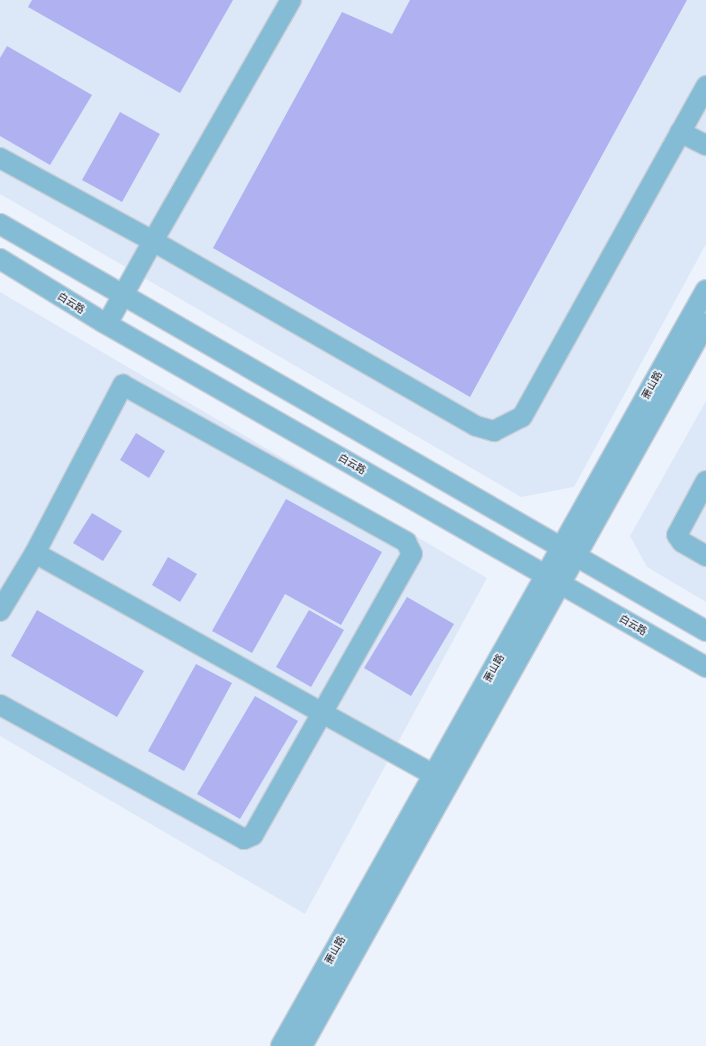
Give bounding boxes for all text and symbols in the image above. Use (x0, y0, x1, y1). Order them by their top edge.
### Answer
street label: 白云路 (55, 290, 87, 316)
street label: 萧山路 (639, 369, 665, 401)
street label: 白云路 (336, 451, 368, 477)
street label: 白云路 (617, 612, 649, 638)
street label: 萧山路 (481, 652, 507, 684)
street label: 萧山路 (322, 934, 348, 966)

